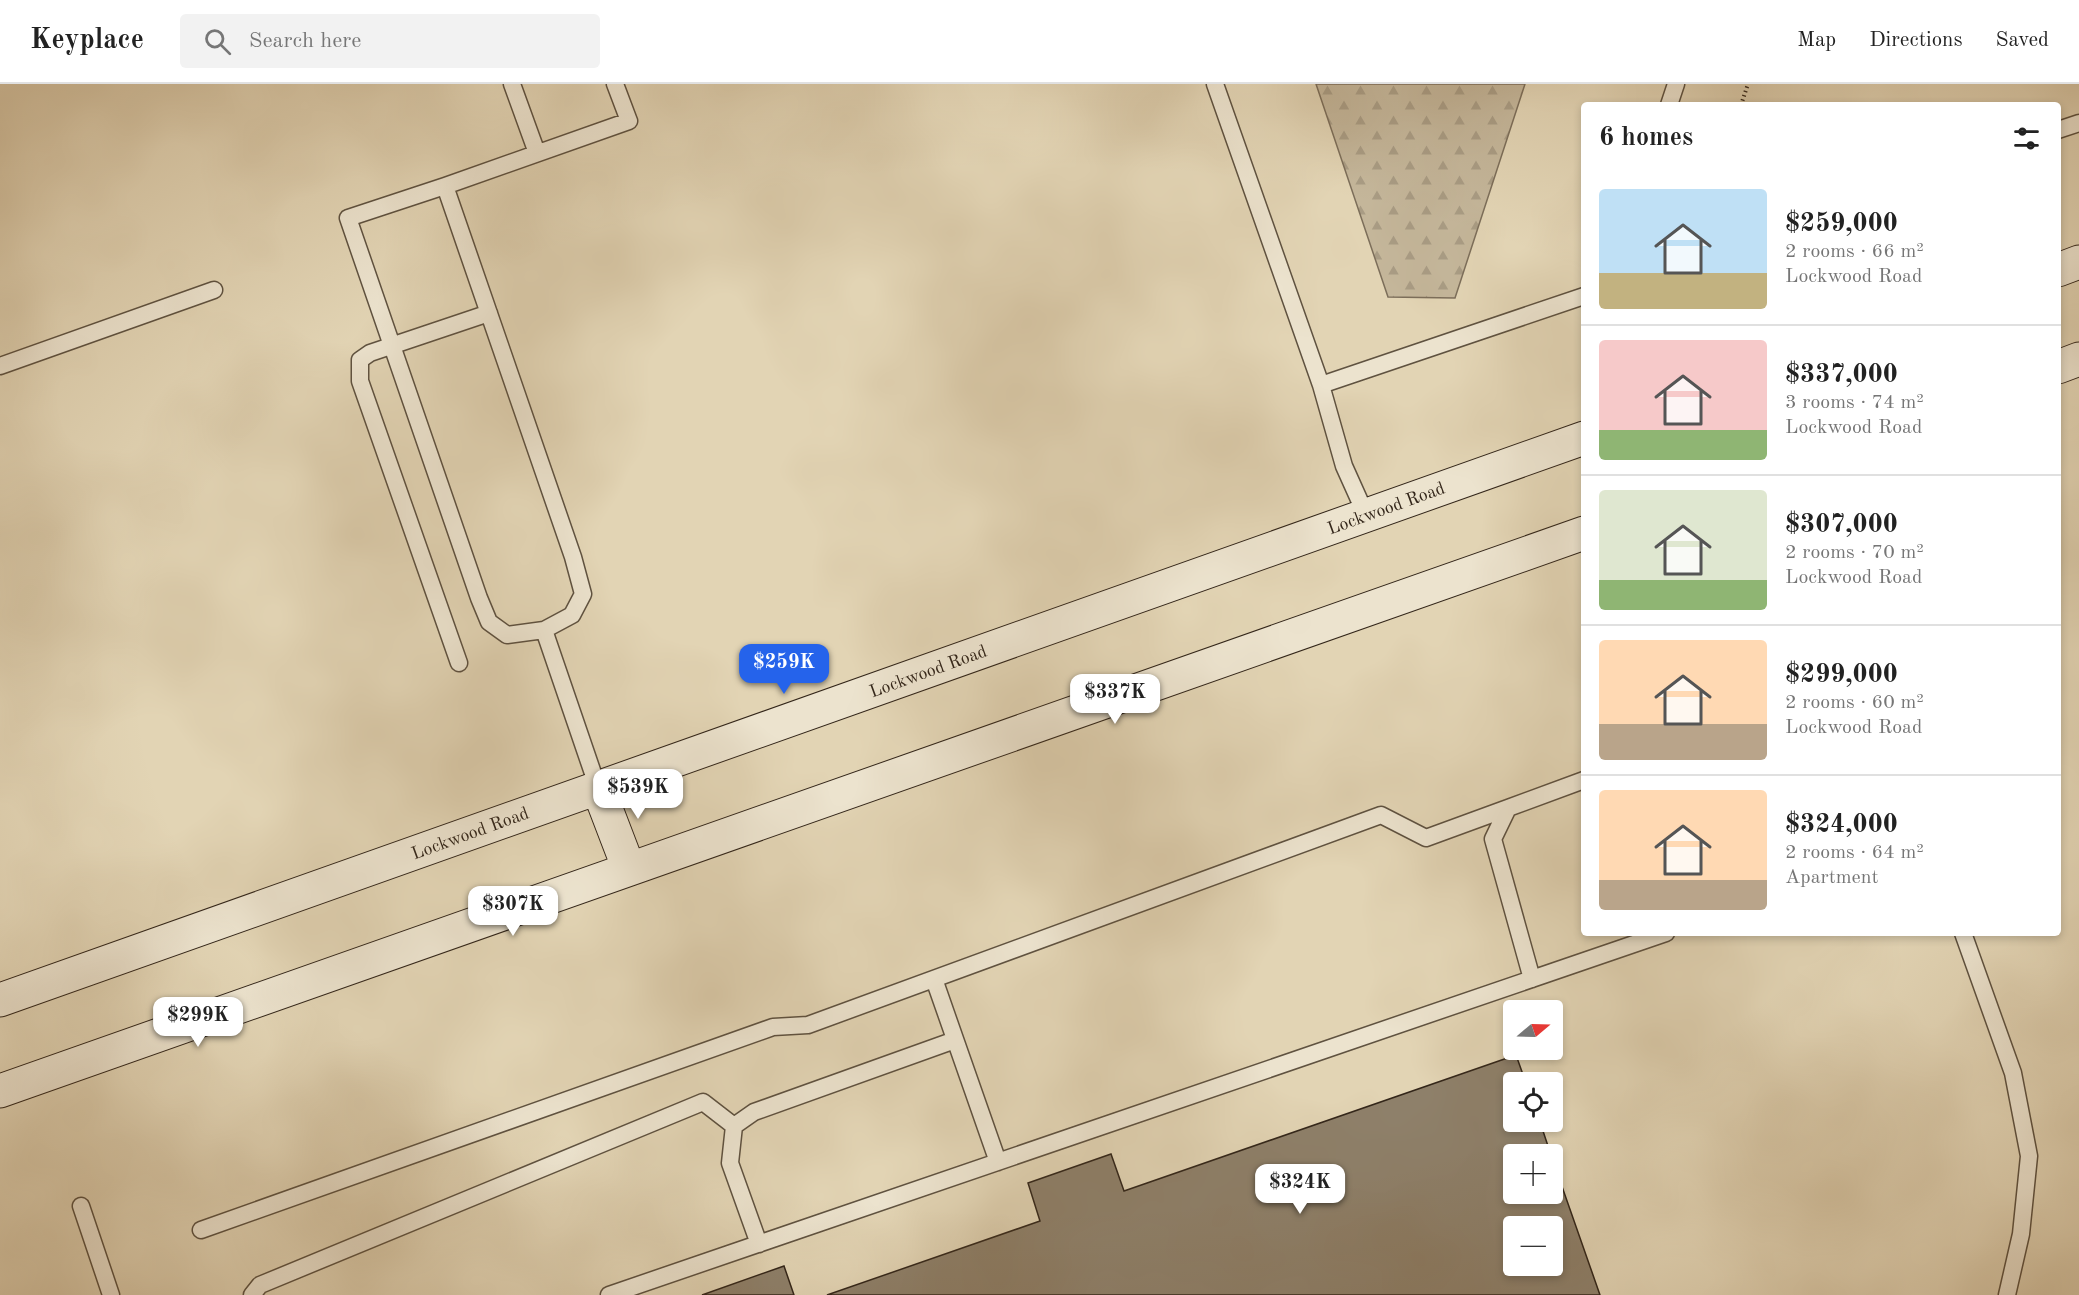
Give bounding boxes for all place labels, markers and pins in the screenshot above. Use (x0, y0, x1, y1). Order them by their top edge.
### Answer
pin: $259K (742, 644, 826, 695)
pin: $337K (1073, 674, 1157, 725)
pin: $539K (596, 769, 680, 820)
pin: $307K (471, 886, 555, 937)
pin: $299K (156, 997, 240, 1048)
pin: $324K (1258, 1164, 1342, 1215)

